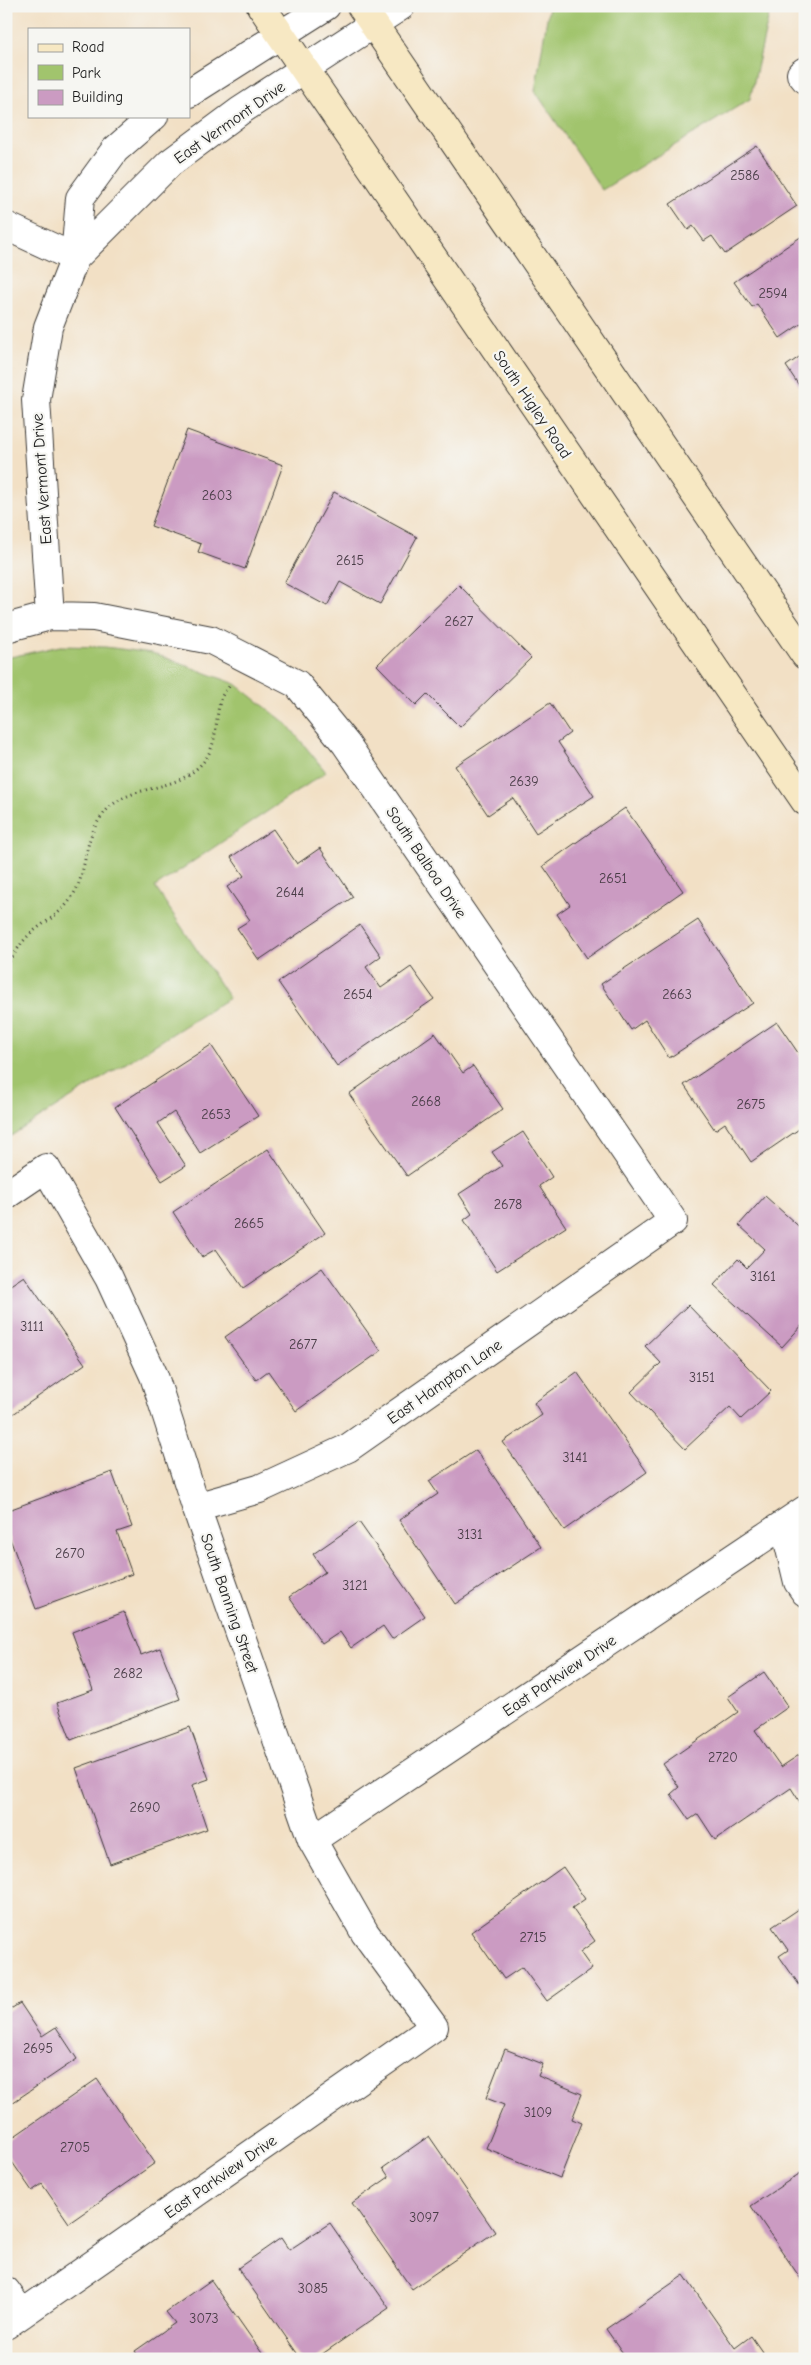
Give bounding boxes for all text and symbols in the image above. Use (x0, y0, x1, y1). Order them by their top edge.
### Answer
legend (28, 28, 190, 118)
text: Road (72, 38, 104, 56)
text: Park (72, 64, 101, 82)
street label: East Vermont Drive (171, 78, 289, 168)
text: Building (72, 88, 123, 106)
house number: 2586 (730, 167, 760, 184)
house number: 2594 (758, 285, 788, 302)
street label: South Higley Road (489, 347, 575, 462)
street label: East Vermont Drive (28, 413, 56, 545)
house number: 2603 (202, 487, 232, 504)
house number: 2615 (336, 552, 364, 569)
house number: 2627 (445, 613, 474, 630)
house number: 2639 (509, 773, 539, 790)
street label: South Balboa Drive (382, 803, 470, 922)
house number: 2651 (599, 870, 627, 887)
house number: 2644 (276, 884, 304, 901)
house number: 2654 (343, 986, 373, 1003)
house number: 2663 (662, 986, 692, 1003)
house number: 2668 (411, 1093, 441, 1110)
house number: 2675 (736, 1096, 766, 1113)
house number: 2653 (201, 1106, 231, 1123)
house number: 2678 (494, 1196, 522, 1213)
house number: 2665 (234, 1215, 264, 1232)
house number: 3161 (750, 1268, 776, 1285)
house number: 3111 (20, 1318, 44, 1335)
house number: 2677 (289, 1336, 317, 1353)
street label: East Hampton Lane (384, 1336, 505, 1428)
house number: 3151 (689, 1369, 715, 1386)
house number: 3141 (563, 1449, 587, 1466)
house number: 3131 (457, 1526, 483, 1543)
street label: South Banning Street (197, 1531, 262, 1676)
house number: 2670 (55, 1545, 85, 1562)
house number: 3121 (342, 1577, 368, 1594)
street label: East Parkview Drive (499, 1631, 620, 1720)
house number: 2682 (113, 1665, 143, 1682)
house number: 2720 (708, 1749, 738, 1766)
house number: 2690 (130, 1799, 160, 1816)
house number: 2715 (519, 1929, 547, 1946)
house number: 2695 (23, 2040, 53, 2057)
house number: 3109 (524, 2104, 552, 2121)
street label: East Parkview Drive (161, 2131, 280, 2222)
house number: 2705 (60, 2139, 90, 2156)
house number: 3097 (409, 2209, 439, 2226)
house number: 3085 (298, 2280, 328, 2297)
house number: 3073 (189, 2310, 219, 2327)

